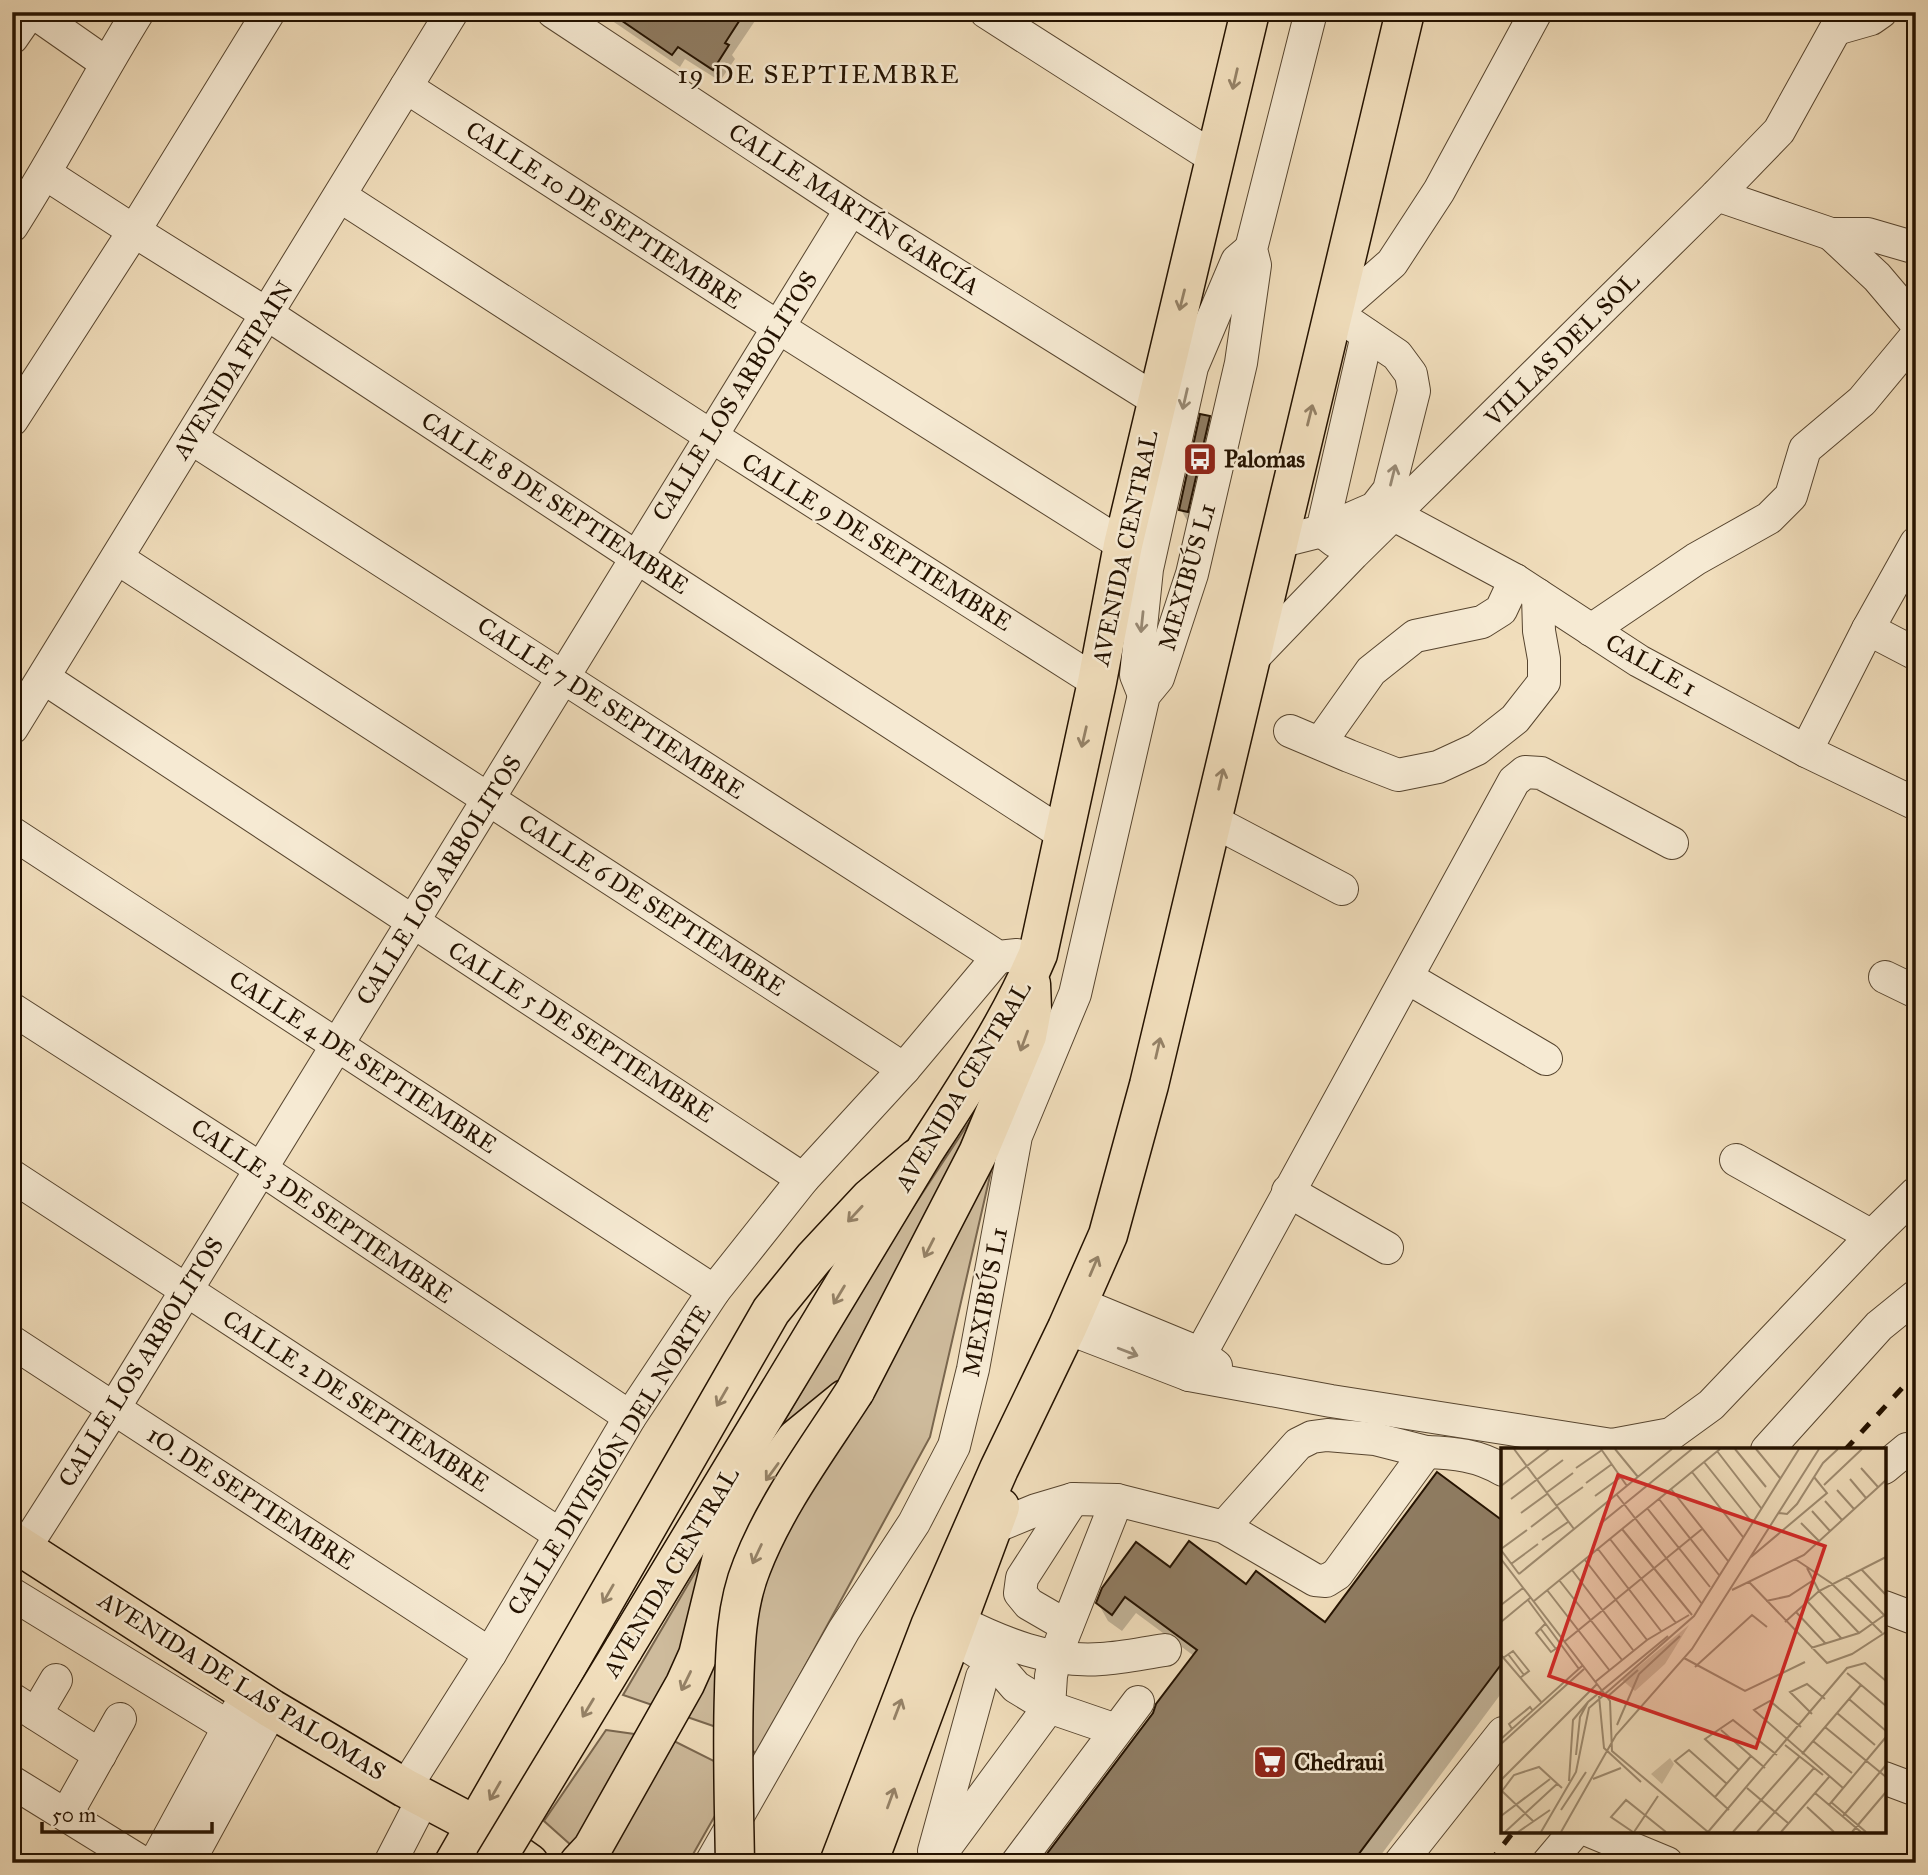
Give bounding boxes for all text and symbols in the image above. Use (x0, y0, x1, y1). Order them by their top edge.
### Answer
district label: 19 DE SEPTIEMBRE (677, 58, 961, 90)
one-way arrow (1228, 67, 1241, 90)
street label: CALLE 10 DE SEPTIEMBRE (460, 114, 748, 316)
street label: CALLE MARTÍN GARCÍA (723, 117, 985, 301)
street label: VILLAS DEL SOL (1478, 265, 1646, 433)
street label: CALLE LOS ARBOLITOS (646, 266, 824, 526)
street label: AVENIDA FIPAIN (166, 275, 300, 466)
one-way arrow (1175, 288, 1188, 311)
one-way arrow (1178, 387, 1191, 410)
one-way arrow (1303, 404, 1317, 427)
street label: CALLE 8 DE SEPTIEMBRE (416, 405, 694, 601)
street label: AVENIDA CENTRAL (1085, 427, 1165, 669)
bus stop icon: Palomas (1181, 440, 1219, 478)
place label: Palomas (1224, 444, 1305, 474)
street label: CALLE 9 DE SEPTIEMBRE (736, 446, 1018, 638)
one-way arrow (1387, 464, 1400, 486)
street label: MEXIBÚS L1 (1152, 500, 1222, 654)
street label: CALLE 7 DE SEPTIEMBRE (472, 610, 750, 806)
one-way arrow (1135, 610, 1148, 633)
street label: CALLE 1 (1600, 627, 1702, 703)
one-way arrow (1077, 725, 1091, 748)
street label: CALLE LOS ARBOLITOS (350, 750, 528, 1010)
one-way arrow (1215, 768, 1228, 791)
street label: CALLE 6 DE SEPTIEMBRE (513, 807, 791, 1003)
street label: CALLE 5 DE SEPTIEMBRE (442, 935, 720, 1129)
street label: CALLE 4 DE SEPTIEMBRE (223, 964, 503, 1160)
street label: AVENIDA CENTRAL (888, 975, 1038, 1197)
one-way arrow (1017, 1030, 1029, 1052)
one-way arrow (1151, 1037, 1165, 1060)
street label: CALLE 3 DE SEPTIEMBRE (185, 1112, 459, 1310)
one-way arrow (847, 1205, 864, 1222)
street label: MEXIBÚS L1 (956, 1225, 1014, 1379)
street label: CALLE LOS ARBOLITOS (52, 1232, 230, 1492)
one-way arrow (922, 1237, 936, 1258)
one-way arrow (1088, 1256, 1101, 1278)
one-way arrow (832, 1284, 846, 1304)
street label: CALLE DIVISIÓN DEL NORTE (501, 1299, 717, 1621)
street label: CALLE 2 DE SEPTIEMBRE (217, 1303, 495, 1499)
one-way arrow (1116, 1347, 1138, 1360)
one-way arrow (715, 1386, 729, 1406)
street label: 1O. DE SEPTIEMBRE (141, 1420, 361, 1576)
inset map (1501, 1448, 1886, 1833)
street label: AVENIDA CENTRAL (596, 1461, 746, 1683)
one-way arrow (764, 1462, 779, 1481)
one-way arrow (750, 1543, 763, 1564)
one-way arrow (601, 1583, 615, 1603)
street label: AVENIDA DE LAS PALOMAS (92, 1585, 391, 1787)
one-way arrow (679, 1670, 692, 1691)
one-way arrow (581, 1698, 595, 1718)
one-way arrow (892, 1699, 905, 1721)
supermarket icon: Chedraui (1251, 1743, 1289, 1781)
place label: Chedraui (1294, 1747, 1385, 1777)
one-way arrow (488, 1780, 501, 1801)
one-way arrow (886, 1788, 898, 1810)
scale bar (42, 1791, 212, 1835)
text: 50 m (52, 1802, 97, 1828)

